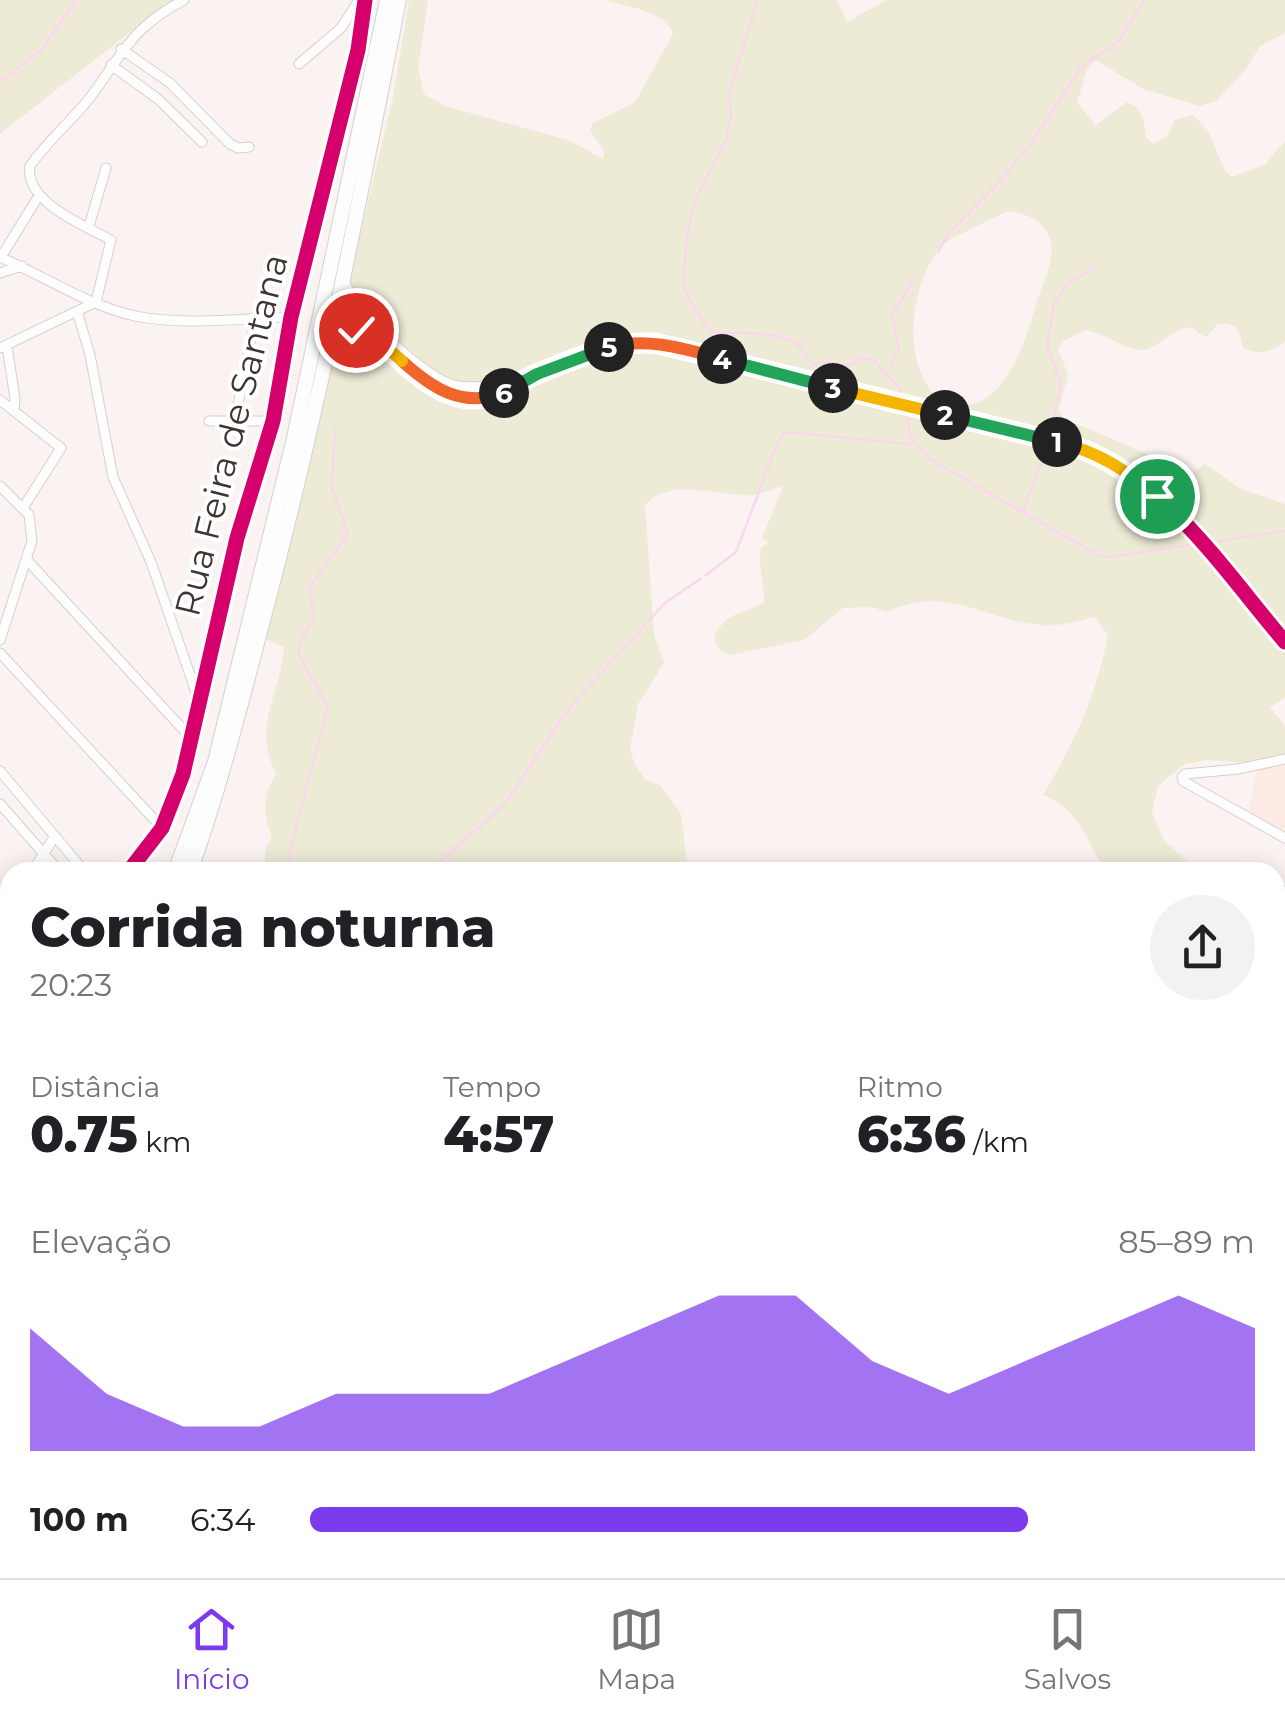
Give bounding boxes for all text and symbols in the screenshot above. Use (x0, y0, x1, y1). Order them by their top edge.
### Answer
street label: Rua Feira de Santana (165, 250, 297, 620)
pin (314, 288, 399, 373)
icon: check (329, 303, 384, 358)
pin: 5 (584, 322, 634, 372)
text: 5 (601, 330, 617, 364)
pin: 4 (697, 334, 747, 384)
text: 4 (712, 342, 732, 376)
pin: 3 (808, 363, 858, 413)
pin: 6 (479, 368, 529, 418)
text: 3 (825, 371, 841, 405)
text: 6 (495, 376, 513, 410)
pin: 2 (920, 390, 970, 440)
text: 2 (937, 398, 953, 432)
pin: 1 (1032, 417, 1082, 467)
text: 1 (1052, 425, 1062, 459)
pin (1115, 454, 1200, 539)
icon: arrive (1130, 469, 1185, 524)
text: Corrida noturna (30, 894, 496, 961)
button: share (1150, 895, 1255, 1000)
text: 20:23 (30, 965, 112, 1004)
text: Distância (30, 1070, 160, 1104)
text: Tempo (443, 1070, 541, 1104)
text: Ritmo (857, 1070, 943, 1104)
text: 0.75 (30, 1104, 138, 1165)
text: 4:57 (443, 1104, 554, 1165)
text: 6:36 (857, 1104, 966, 1165)
text: km (138, 1125, 192, 1159)
text: /km (966, 1125, 1029, 1159)
text: Elevação (30, 1222, 172, 1261)
text: 85–89 m (1118, 1222, 1255, 1261)
text: 100 m (30, 1500, 129, 1539)
text: 6:34 (190, 1500, 255, 1539)
tab: Início (174, 1602, 249, 1696)
tab: Mapa (597, 1602, 676, 1696)
tab: Salvos (1024, 1602, 1111, 1696)

